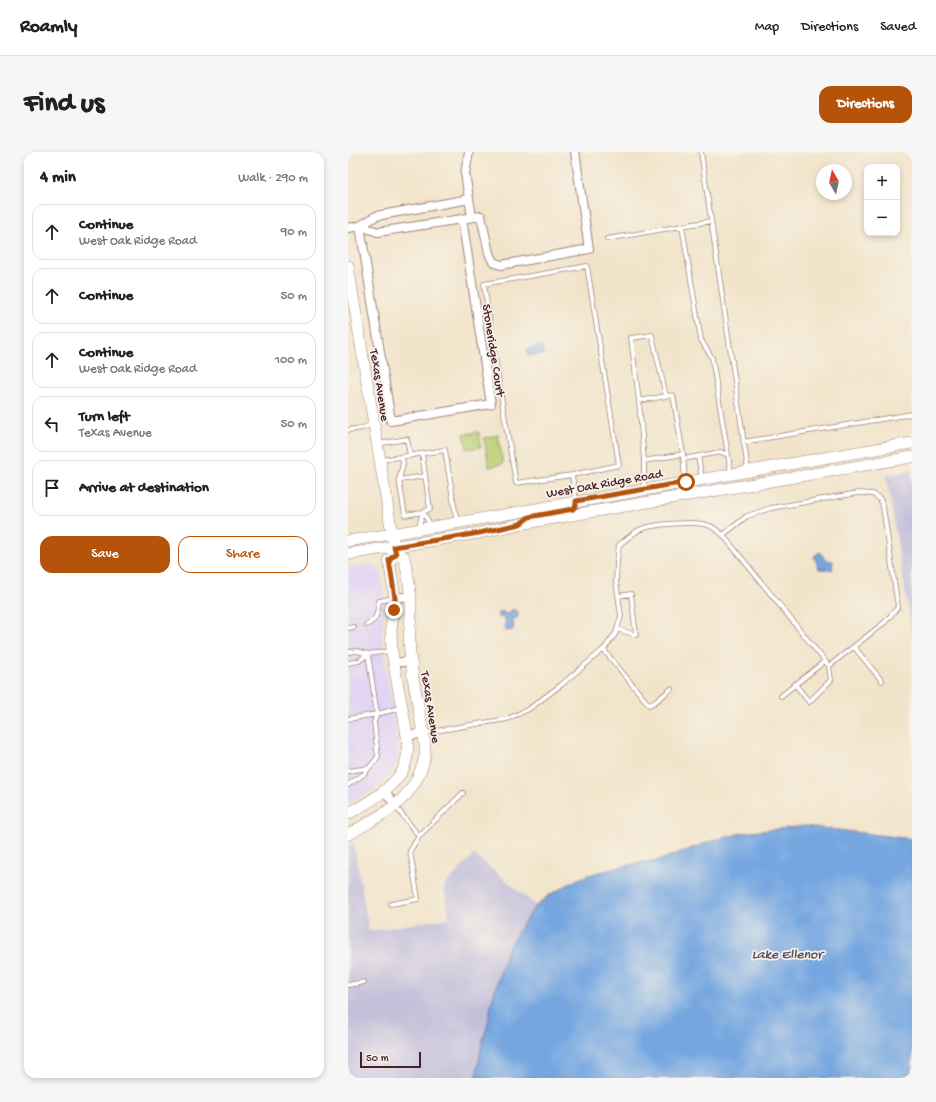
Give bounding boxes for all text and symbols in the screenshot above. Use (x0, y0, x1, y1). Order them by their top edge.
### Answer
text: Roamly (20, 16, 77, 39)
text: Map (755, 19, 779, 36)
text: Directions (801, 19, 858, 36)
text: Saved (880, 19, 916, 36)
button: Directions (819, 86, 912, 123)
text: Find us (24, 88, 104, 121)
north arrow (816, 164, 852, 200)
map controls (864, 164, 900, 236)
button: + (864, 164, 900, 200)
text: 4 min (40, 168, 76, 188)
text: Walk · 290 m (238, 171, 308, 186)
button: − (864, 200, 900, 236)
text: Continue (79, 216, 133, 234)
icon: ahead (41, 221, 63, 243)
text: 90 m (281, 225, 307, 240)
text: West Oak Ridge Road (79, 234, 197, 249)
icon: ahead (41, 285, 63, 307)
text: Continue (79, 287, 133, 305)
text: 50 m (280, 289, 307, 304)
street label: Stoneridge Court (478, 303, 507, 399)
text: Continue (79, 344, 133, 362)
street label: Texas Avenue (365, 347, 392, 423)
icon: ahead (41, 349, 63, 371)
text: 100 m (275, 353, 307, 368)
text: West Oak Ridge Road (79, 362, 197, 377)
text: Turn left (79, 408, 130, 426)
icon: left (41, 413, 63, 435)
text: 50 m (280, 417, 307, 432)
text: Texas Avenue (79, 426, 152, 441)
street label: West Oak Ridge Road (545, 467, 665, 502)
route start (677, 473, 695, 491)
icon: arrive (41, 477, 63, 499)
text: Arrive at destination (79, 479, 209, 497)
button: Save (40, 536, 170, 573)
button: Share (178, 536, 308, 573)
route end (385, 601, 403, 619)
street label: Texas Avenue (416, 669, 443, 745)
water label: Lake Ellenor (752, 947, 825, 964)
scale bar (360, 1050, 421, 1069)
text: 50 m (366, 1053, 388, 1065)

